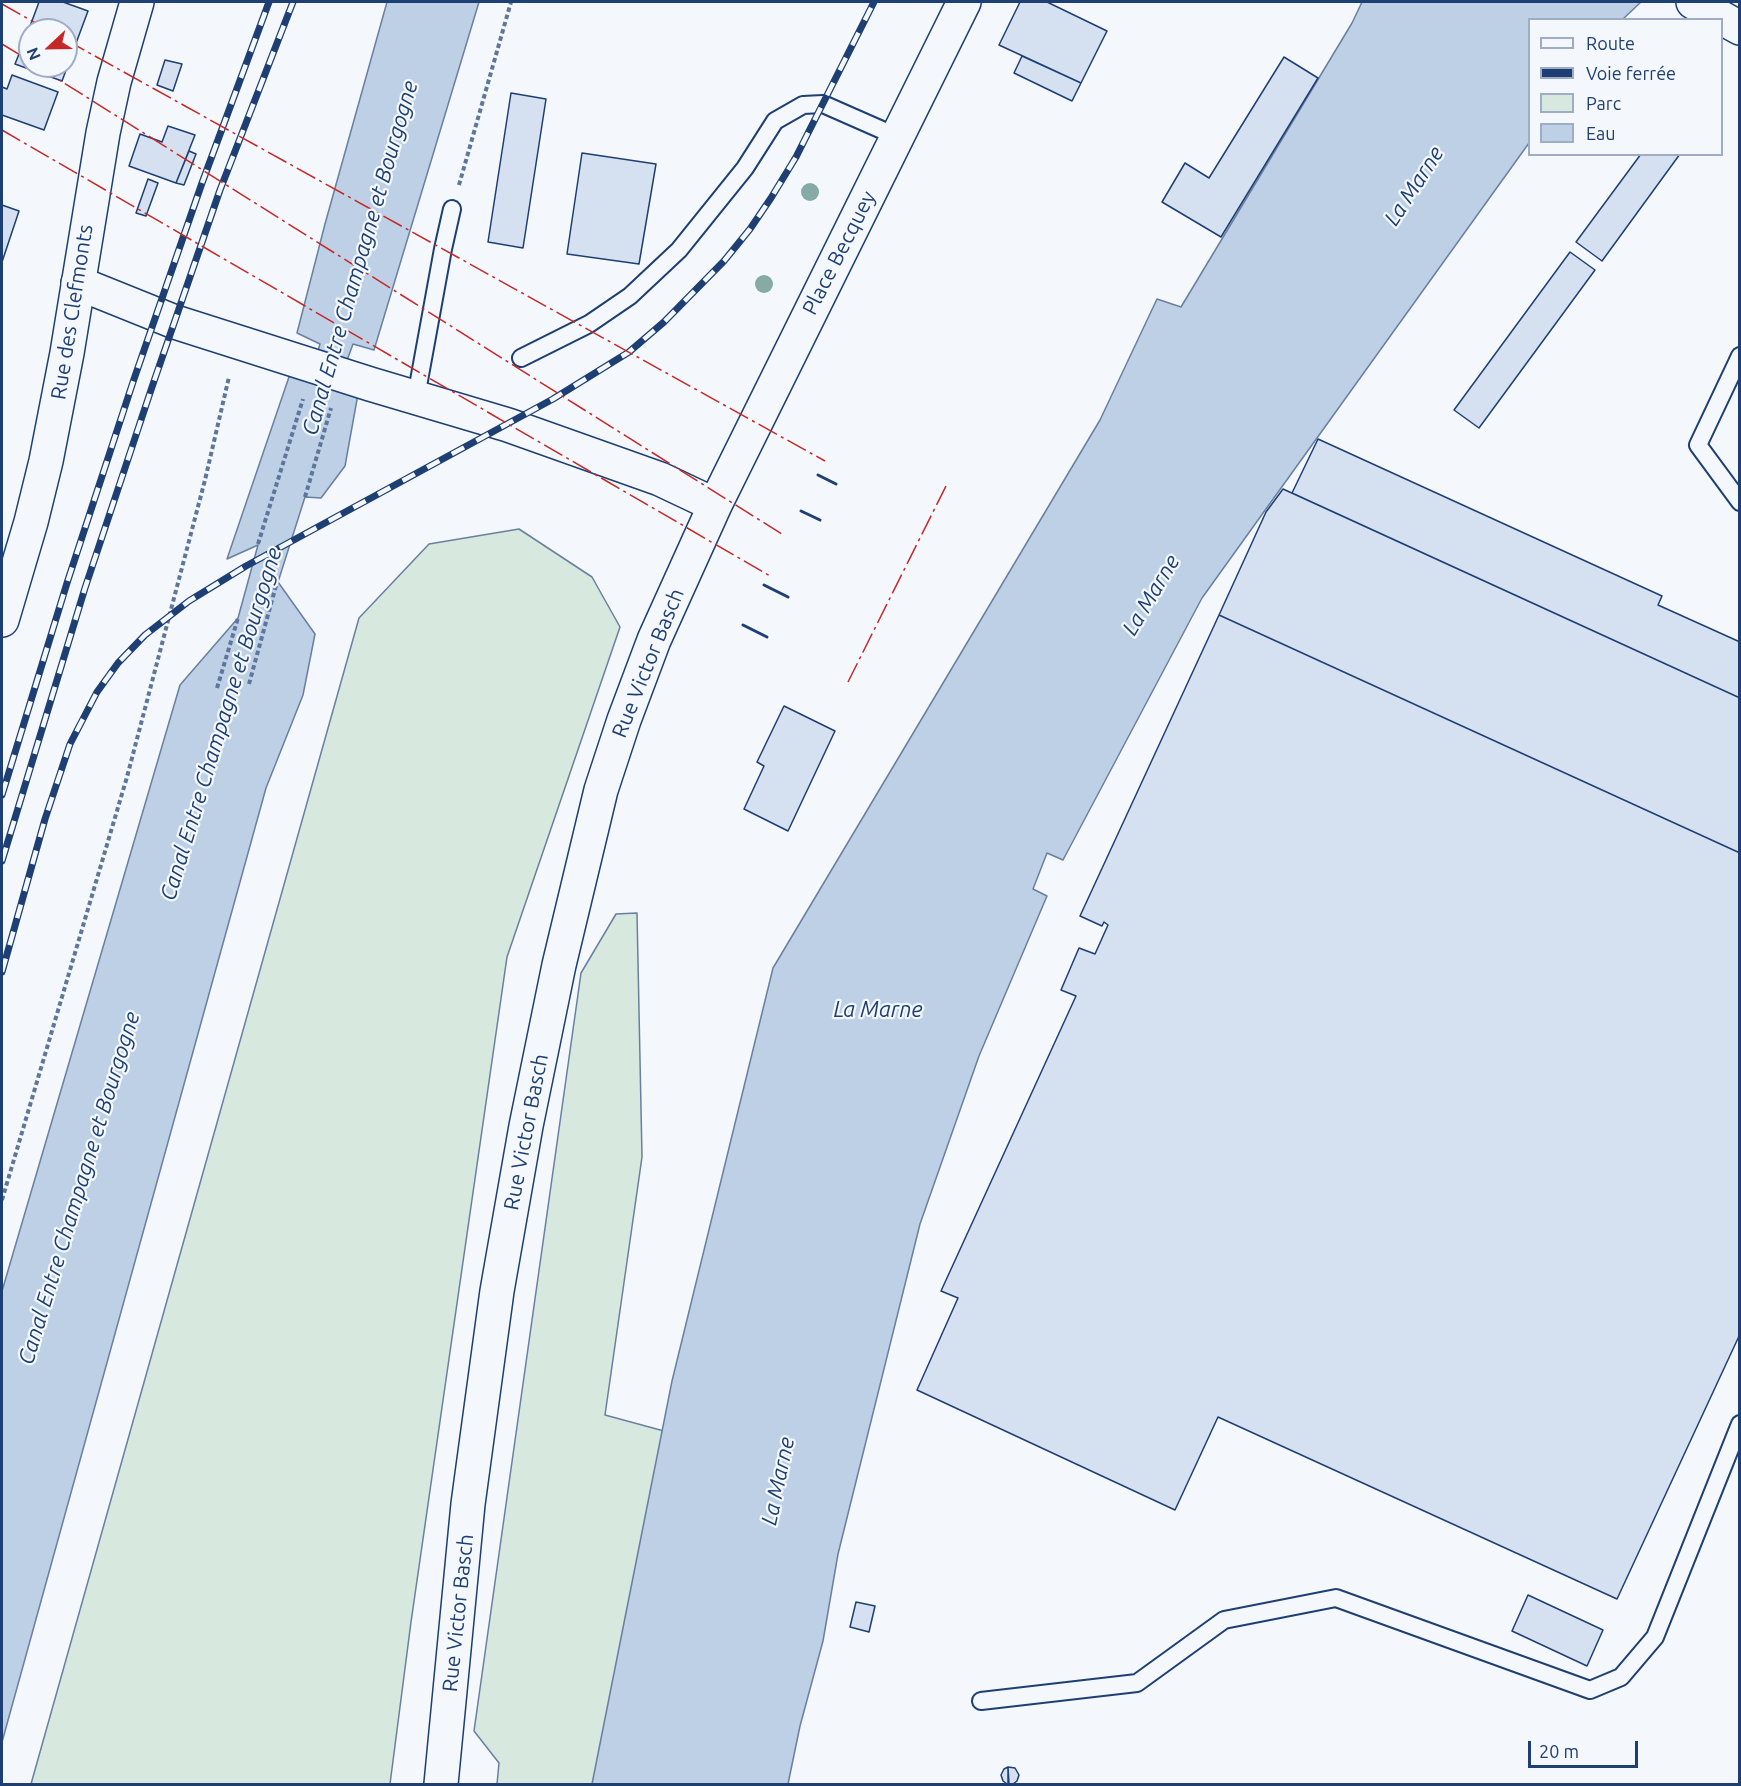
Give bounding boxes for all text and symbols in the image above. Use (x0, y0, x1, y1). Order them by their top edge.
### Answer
north arrow (18, 18, 78, 78)
legend (1528, 18, 1723, 156)
text: Route (1586, 33, 1635, 53)
text: N (23, 45, 44, 63)
text: Voie ferrée (1586, 63, 1676, 83)
water label: Canal Entre Champagne et Bourgogne (297, 78, 423, 438)
text: Parc (1586, 93, 1621, 113)
text: Eau (1586, 123, 1616, 143)
water label: La Marne (1379, 141, 1449, 231)
street label: Place Becquey (797, 187, 881, 319)
street label: Rue des Clefmonts (46, 223, 98, 401)
water label: Canal Entre Champagne et Bourgogne (155, 544, 287, 904)
water label: La Marne (1117, 550, 1185, 640)
street label: Rue Victor Basch (607, 585, 689, 741)
water label: La Marne (833, 997, 923, 1023)
water label: Canal Entre Champagne et Bourgogne (13, 1008, 145, 1368)
street label: Rue Victor Basch (498, 1052, 554, 1212)
water label: La Marne (756, 1435, 800, 1527)
street label: Rue Victor Basch (437, 1533, 479, 1693)
scale bar (1531, 1729, 1640, 1767)
text: 20 m (1539, 1741, 1579, 1761)

